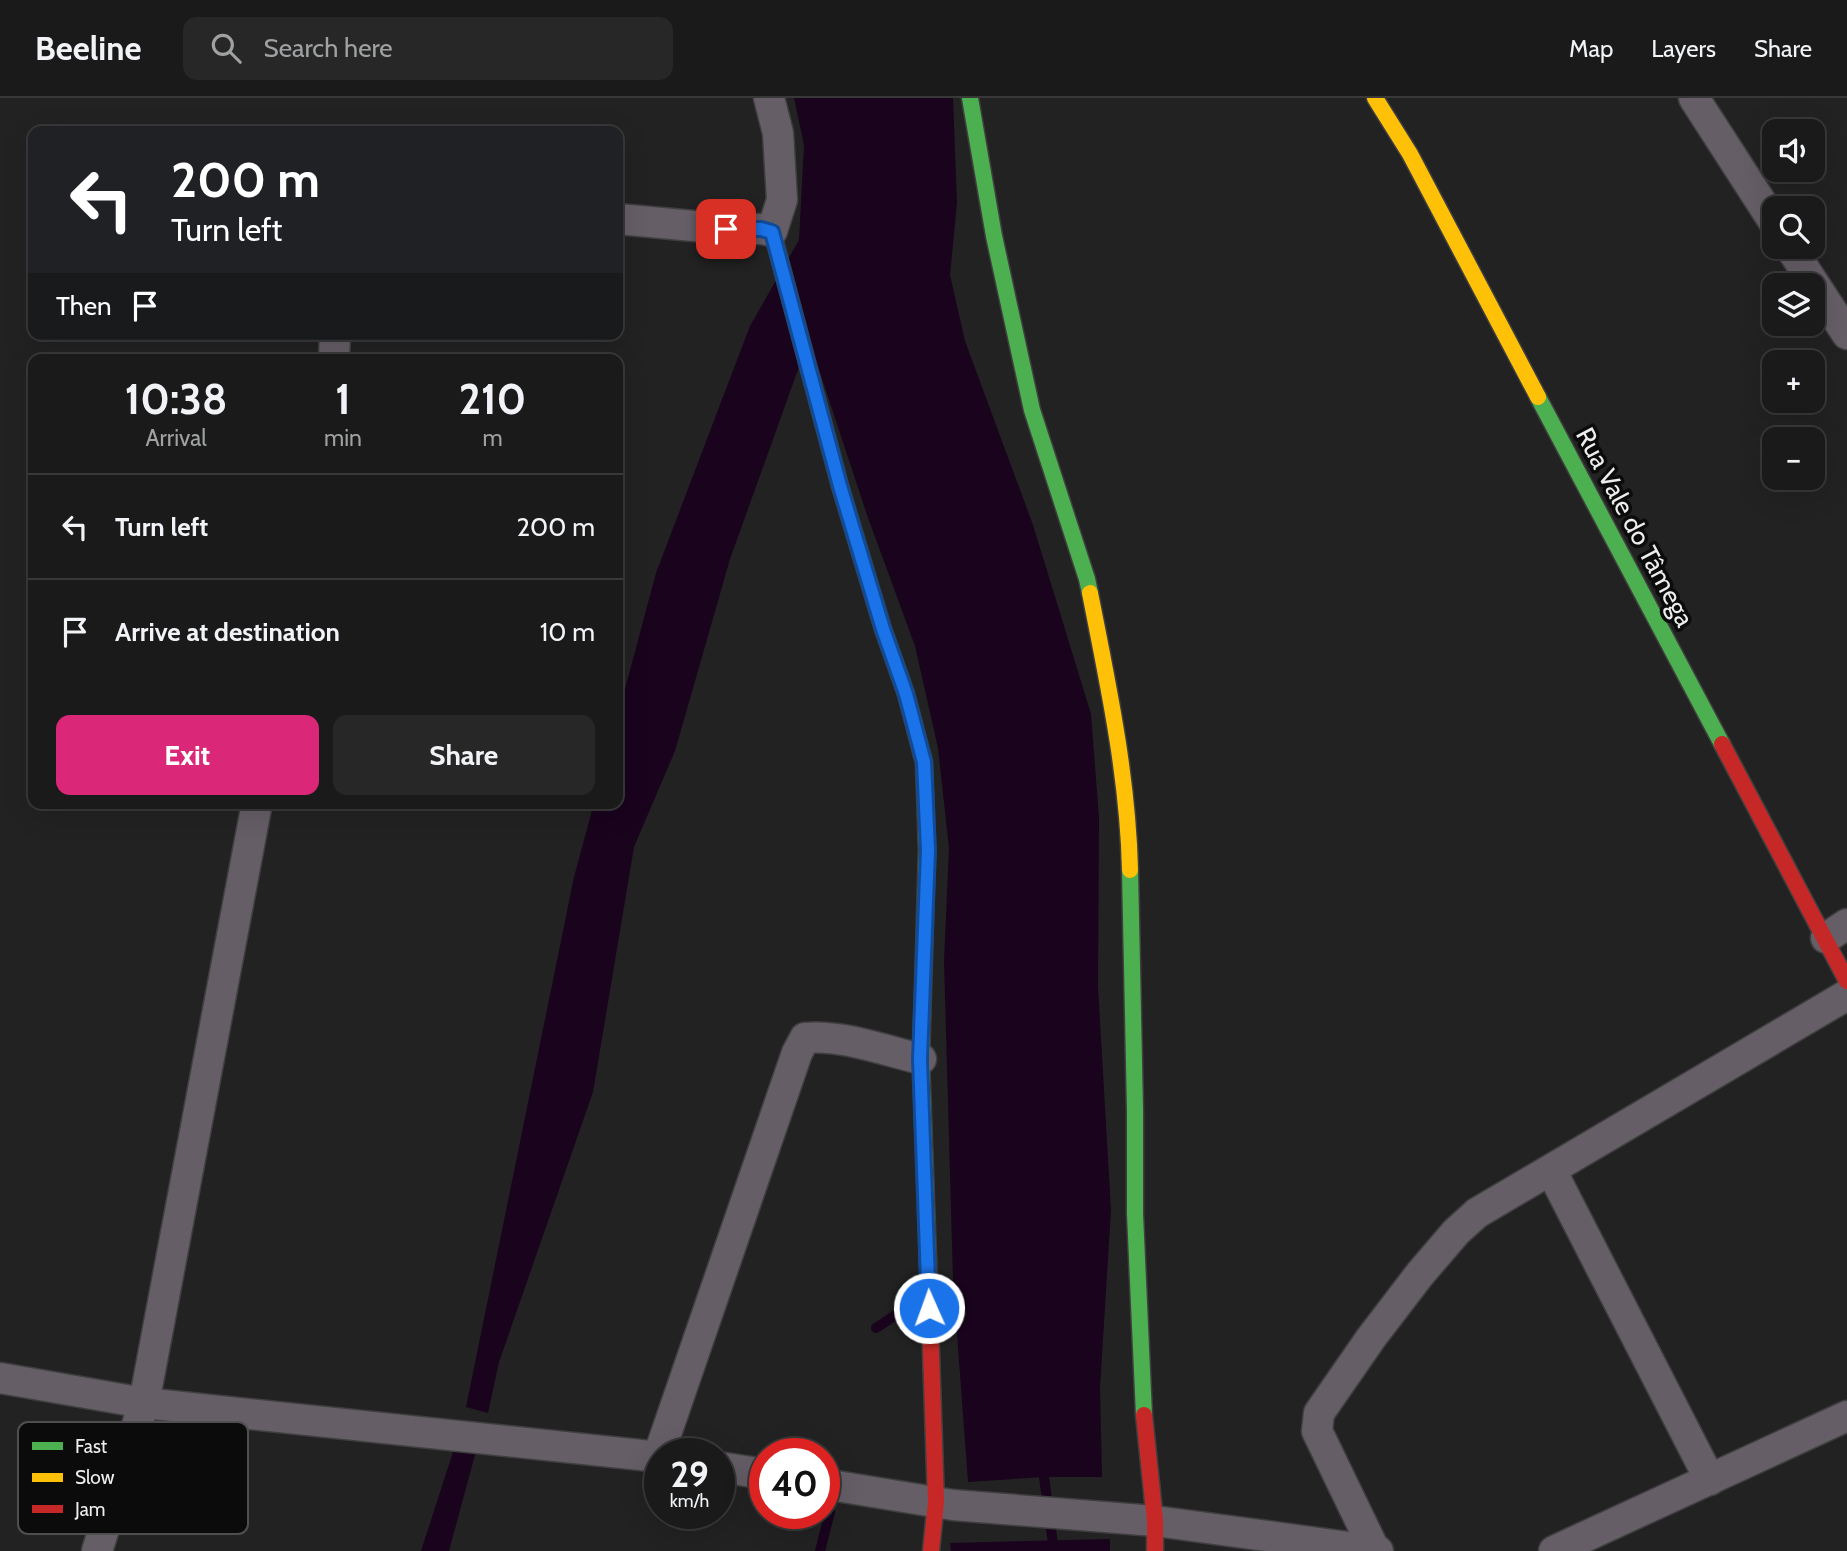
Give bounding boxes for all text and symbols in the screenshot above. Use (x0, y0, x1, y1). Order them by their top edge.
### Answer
search box (183, 17, 673, 80)
text: Beeline (35, 28, 141, 68)
icon: search (207, 29, 245, 67)
text: Search here (263, 32, 393, 64)
text: Map (1569, 34, 1613, 63)
text: Layers (1651, 34, 1716, 63)
text: Share (1754, 34, 1812, 63)
map controls (1762, 119, 1825, 490)
button: sound (1762, 119, 1825, 182)
text: 200 m (171, 150, 320, 209)
icon: left (56, 154, 147, 245)
button: search (1762, 196, 1825, 259)
pin (696, 199, 756, 259)
text: Turn left (171, 210, 282, 249)
icon: arrive (707, 210, 745, 248)
button: layers (1762, 273, 1825, 336)
icon: arrive (126, 287, 164, 325)
text: Then (56, 290, 112, 322)
button: + (1762, 350, 1825, 413)
text: 10:38 (125, 373, 227, 425)
text: 1 (335, 373, 351, 425)
text: 210 (459, 373, 526, 425)
street label: Rua Vale do Tâmega (1569, 422, 1701, 632)
text: Arrival (145, 424, 207, 452)
text: min (324, 424, 362, 452)
text: m (482, 424, 503, 452)
button: − (1762, 427, 1825, 490)
icon: left (56, 508, 94, 546)
text: Turn left (115, 511, 208, 543)
text: 200 m (516, 511, 595, 543)
icon: arrive (56, 613, 94, 651)
text: Arrive at destination (115, 616, 340, 648)
text: 10 m (540, 616, 595, 648)
button: Exit (56, 715, 319, 795)
button: Share (333, 715, 595, 795)
position arrow (892, 1271, 966, 1345)
legend (18, 1422, 248, 1534)
text: Fast (75, 1435, 108, 1458)
speed limit sign: 40 (749, 1438, 840, 1529)
text: 29 (670, 1453, 709, 1496)
text: Slow (75, 1466, 115, 1489)
text: km/h (670, 1490, 709, 1512)
text: Jam (74, 1498, 105, 1521)

